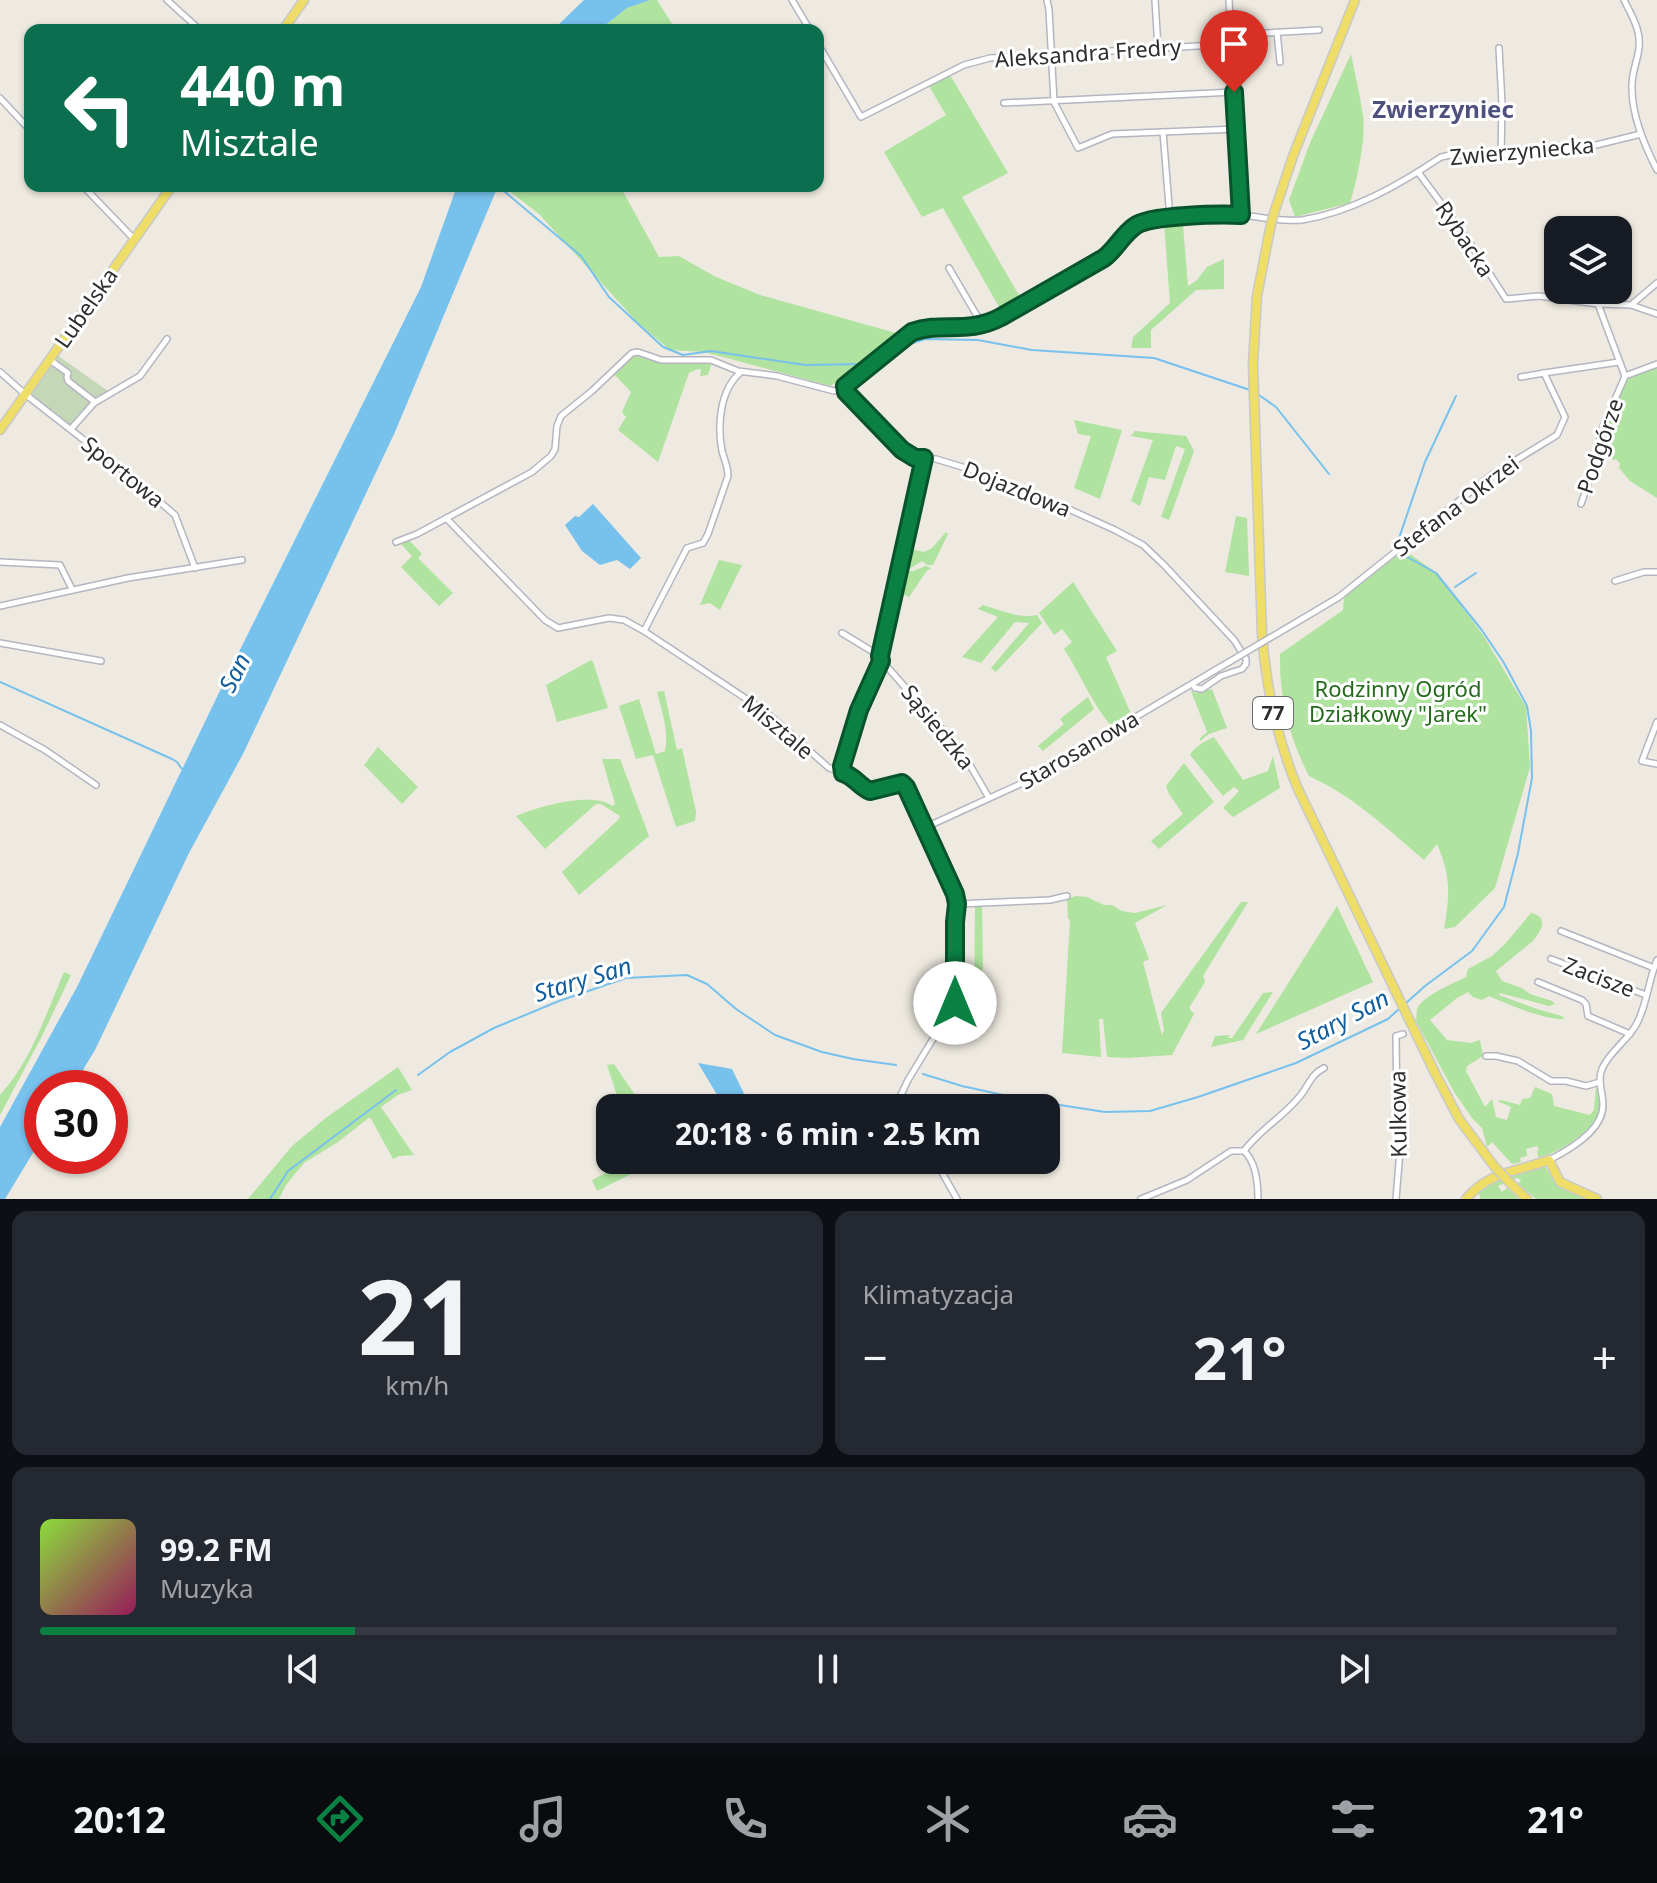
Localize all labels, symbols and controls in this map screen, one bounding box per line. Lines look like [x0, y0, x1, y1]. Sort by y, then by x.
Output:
pin [1200, 10, 1268, 92]
icon: arrive [1212, 22, 1256, 66]
street label: Aleksandra Fredry [994, 30, 1183, 73]
text: 440 m [180, 46, 345, 122]
icon: left [48, 56, 152, 160]
district label: Zwierzyniec [1372, 92, 1514, 125]
text: Misztale [180, 118, 319, 167]
street label: Zwierzyniecka [1448, 129, 1595, 171]
street label: Rybacka [1430, 195, 1502, 282]
map controls [1544, 216, 1632, 304]
button: layers [1544, 216, 1632, 304]
street label: Lubelska [47, 261, 124, 353]
street label: Podgórze [1569, 394, 1629, 497]
street label: Sportowa [76, 429, 171, 514]
street label: Stefana Okrzei [1386, 448, 1524, 562]
street label: Dojazdowa [959, 453, 1076, 523]
water label: San [210, 647, 257, 697]
park label: Rodzinny Ogród Działkowy "Jarek" [1309, 673, 1487, 728]
street label: Sąsiedzka [895, 678, 982, 775]
street label: Misztale [736, 687, 821, 765]
road number: 77 [1253, 697, 1293, 729]
street label: Starosanowa [1013, 703, 1144, 795]
water label: Stary San [530, 948, 635, 1009]
street label: Zacisze [1559, 949, 1639, 1003]
position arrow [913, 961, 997, 1045]
water label: Stary San [1290, 981, 1394, 1057]
speed limit sign: 30 [24, 1070, 128, 1174]
street label: Kulkowa [1381, 1070, 1413, 1158]
text: 20:18 · 6 min · 2.5 km [675, 1113, 981, 1154]
text: 21 [358, 1244, 477, 1385]
text: Klimatyzacja [863, 1276, 1014, 1312]
text: 21° [1193, 1316, 1287, 1398]
text: − [863, 1327, 888, 1387]
text: + [1592, 1327, 1617, 1387]
text: km/h [385, 1367, 449, 1403]
text: 99.2 FM [160, 1529, 272, 1570]
text: Muzyka [160, 1570, 254, 1606]
icon: previous [281, 1647, 325, 1691]
icon: pause [806, 1647, 850, 1691]
icon: next [1332, 1647, 1376, 1691]
icon: directions [312, 1791, 368, 1847]
icon: music [515, 1791, 571, 1847]
icon: phone [717, 1791, 773, 1847]
icon: climate [920, 1791, 976, 1847]
icon: car [1122, 1791, 1178, 1847]
icon: filters [1325, 1791, 1381, 1847]
text: 20:12 [73, 1795, 166, 1844]
text: 21° [1527, 1795, 1584, 1844]

